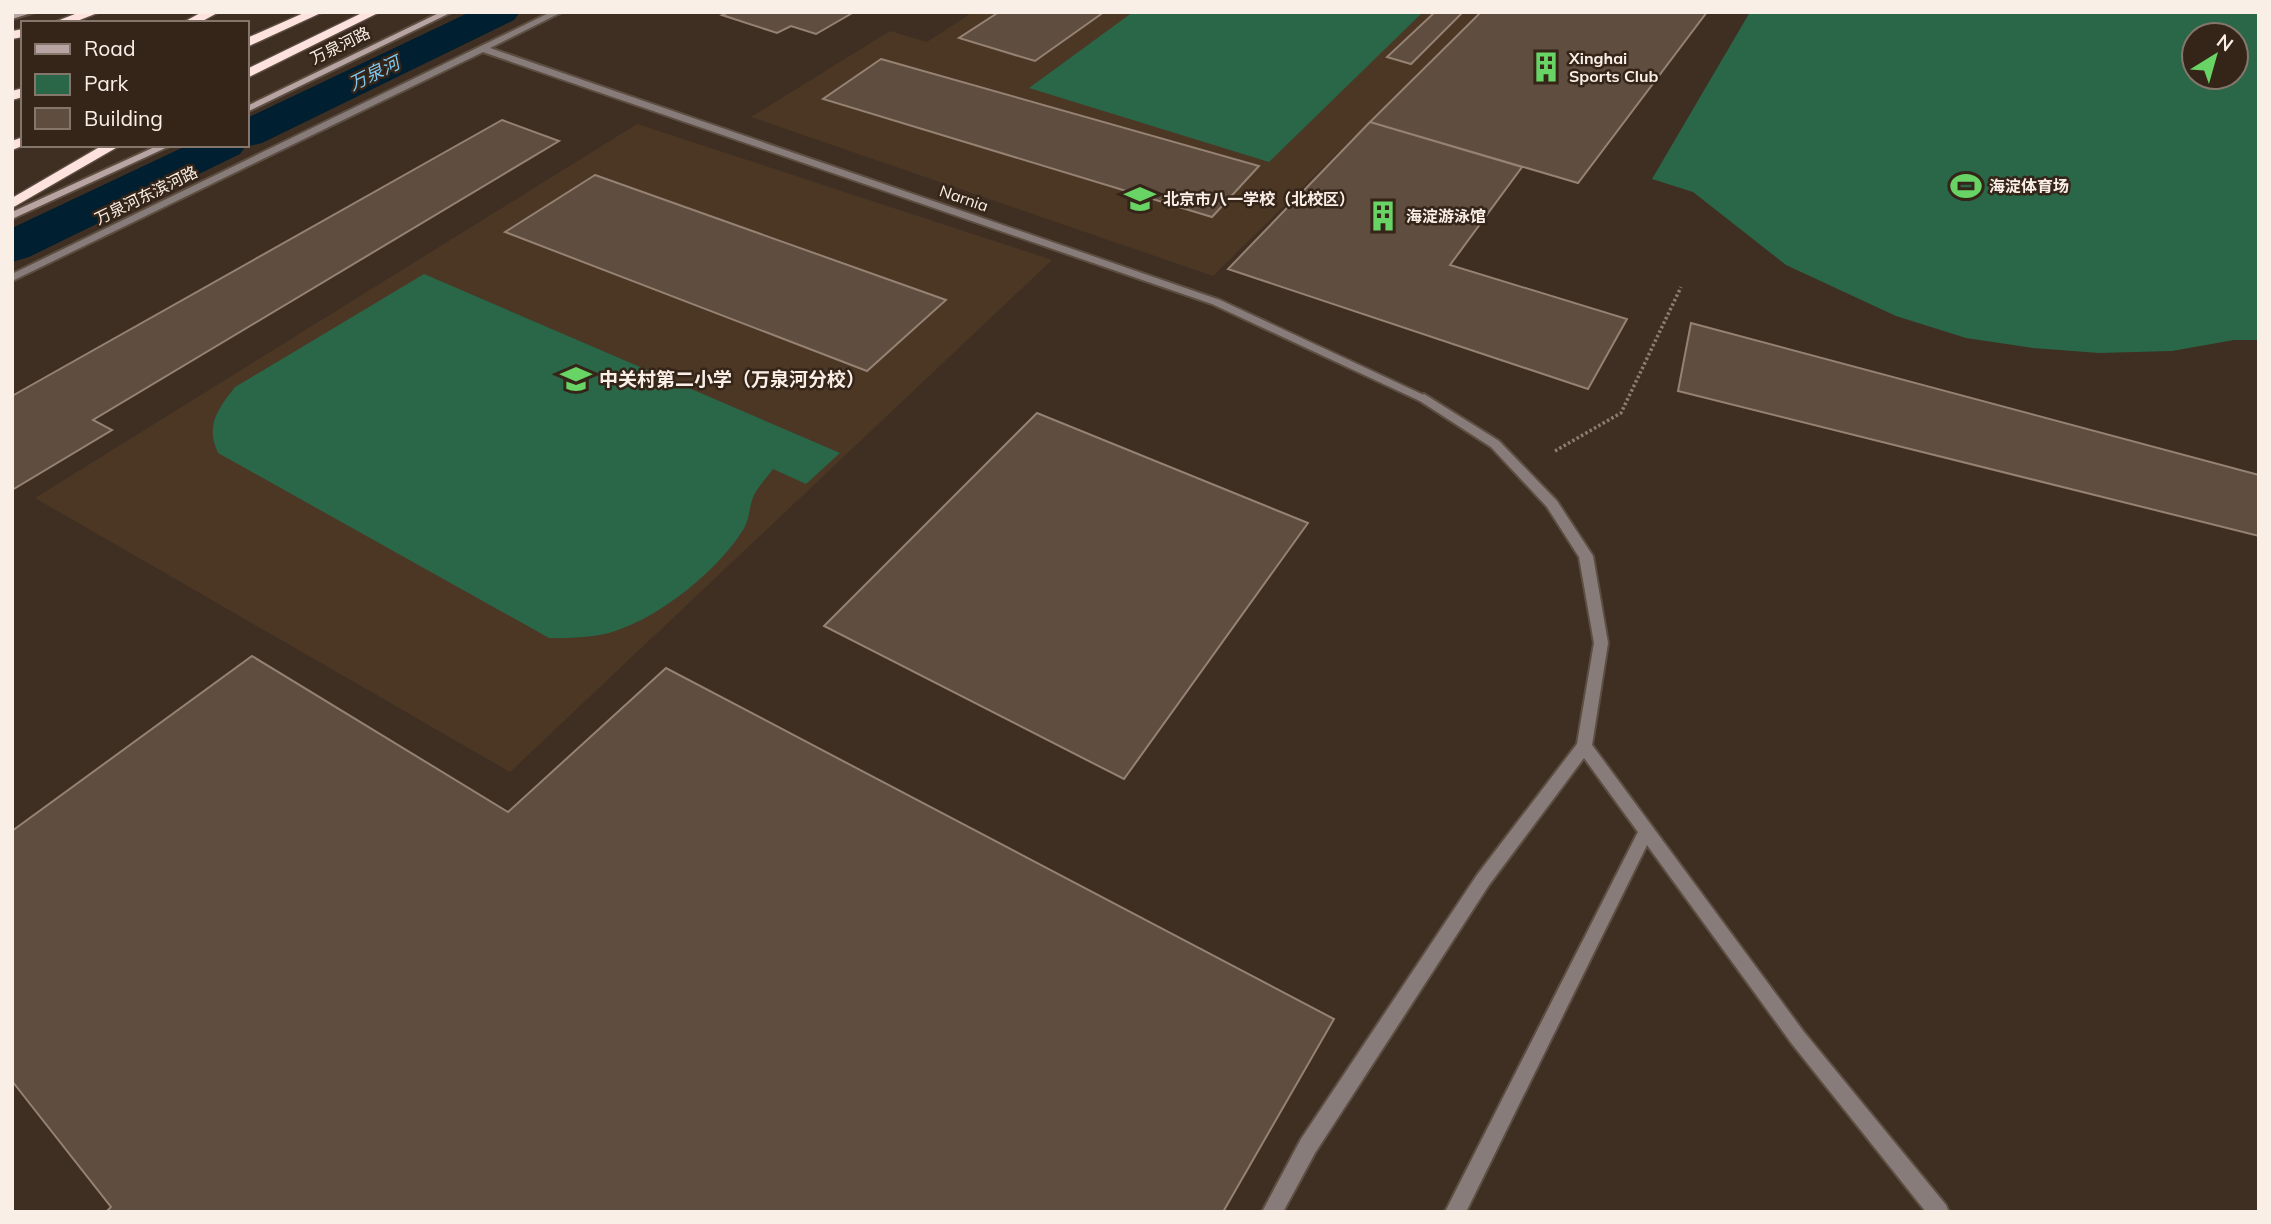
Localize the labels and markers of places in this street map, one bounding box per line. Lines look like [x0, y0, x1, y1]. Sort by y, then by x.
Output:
place label: Xinghai Sports Club [1568, 48, 1659, 86]
building icon: Xinghai Sports Club [1529, 50, 1563, 84]
sports icon: 海淀体育场 [1949, 169, 1983, 203]
place label: 海淀体育场 [1989, 176, 2069, 196]
school or university icon: 北京市八一学校（北校区） [1123, 182, 1157, 216]
place label: 北京市八一学校（北校区） [1163, 189, 1355, 209]
building icon: 海淀游泳馆 [1366, 199, 1400, 233]
place label: 海淀游泳馆 [1406, 206, 1486, 226]
school or university icon: 中关村第二小学（万泉河分校） [559, 362, 593, 396]
place label: 中关村第二小学（万泉河分校） [599, 367, 865, 391]

